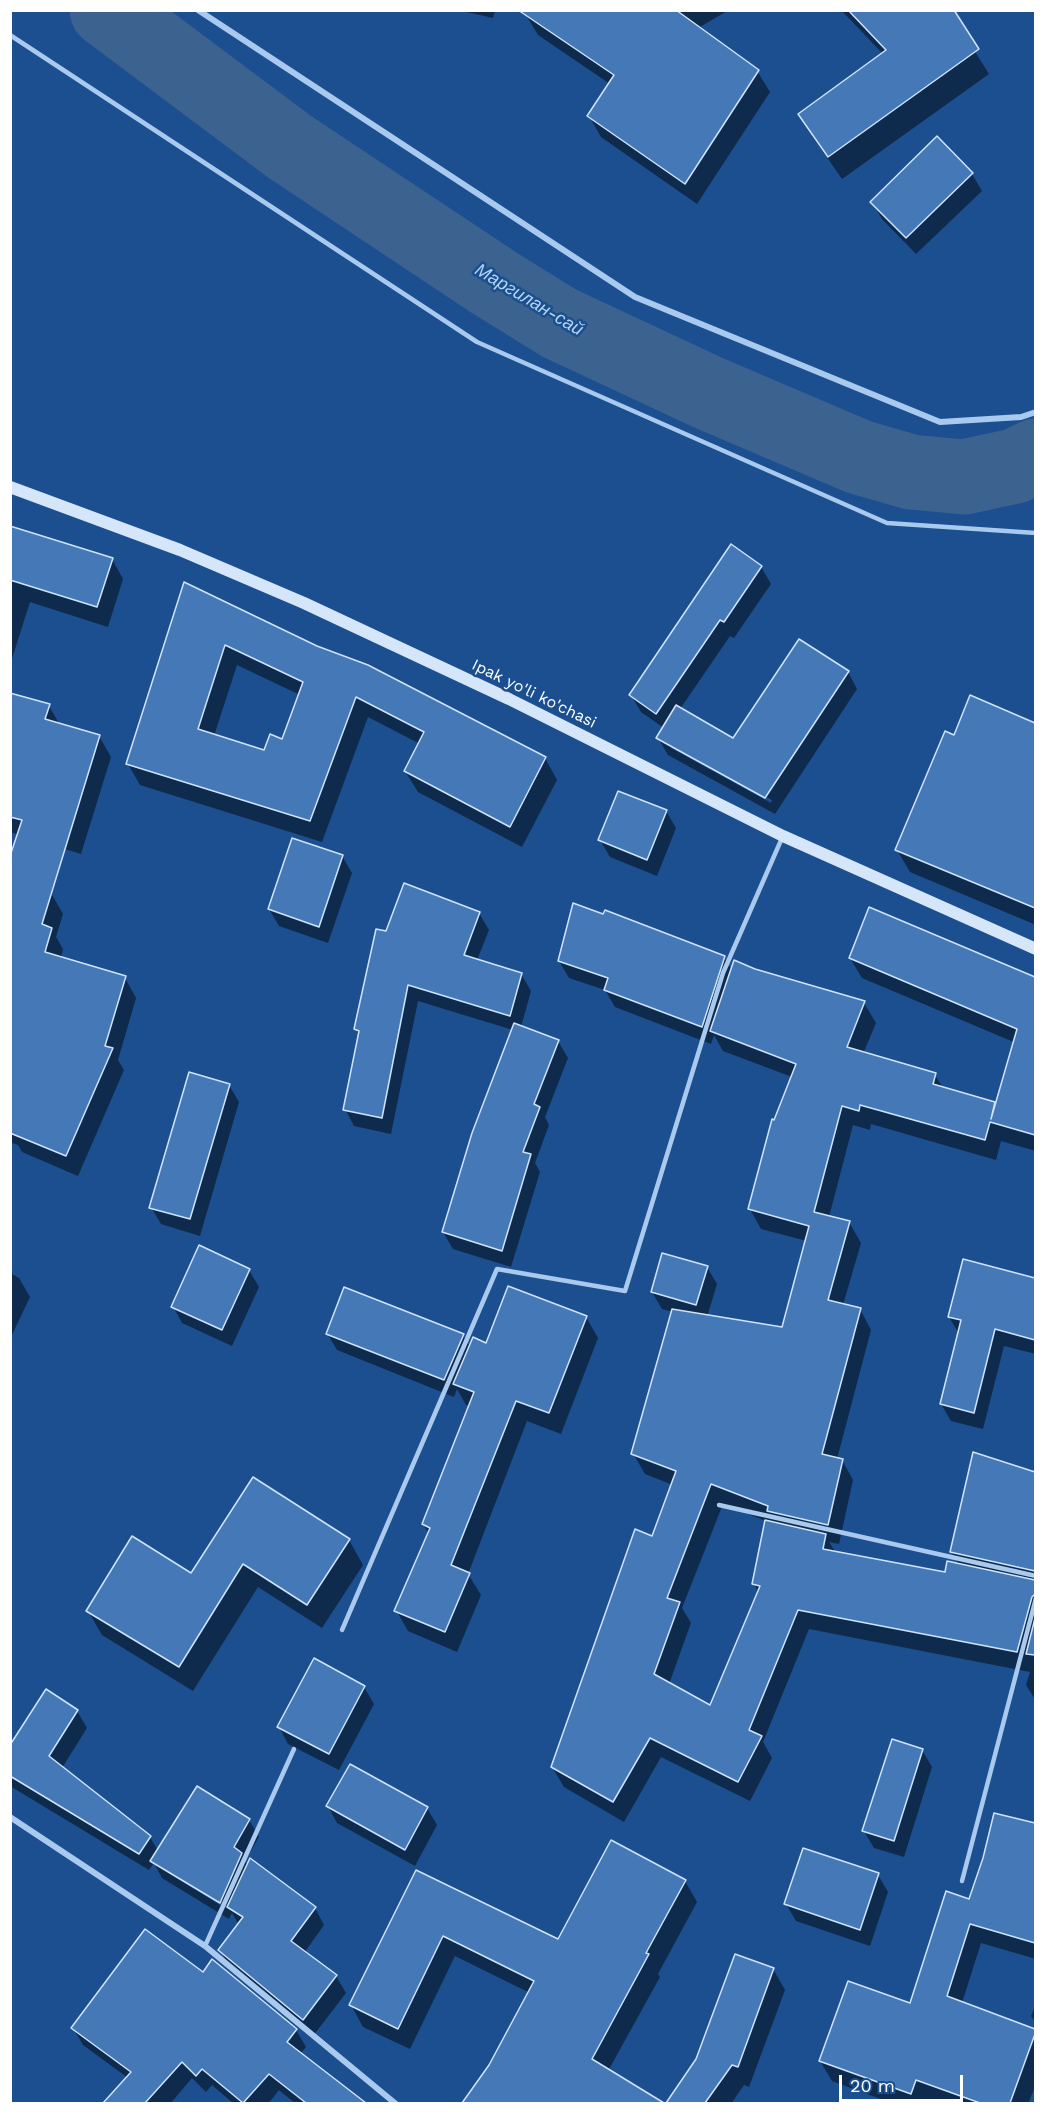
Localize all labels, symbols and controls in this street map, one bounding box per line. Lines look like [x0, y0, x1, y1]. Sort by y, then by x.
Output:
water label: Маргилан-сай [471, 259, 587, 341]
street label: Ipak yo'li ko'chasi [469, 655, 599, 733]
scale bar [842, 2063, 966, 2101]
text: 20 m [850, 2075, 895, 2096]

